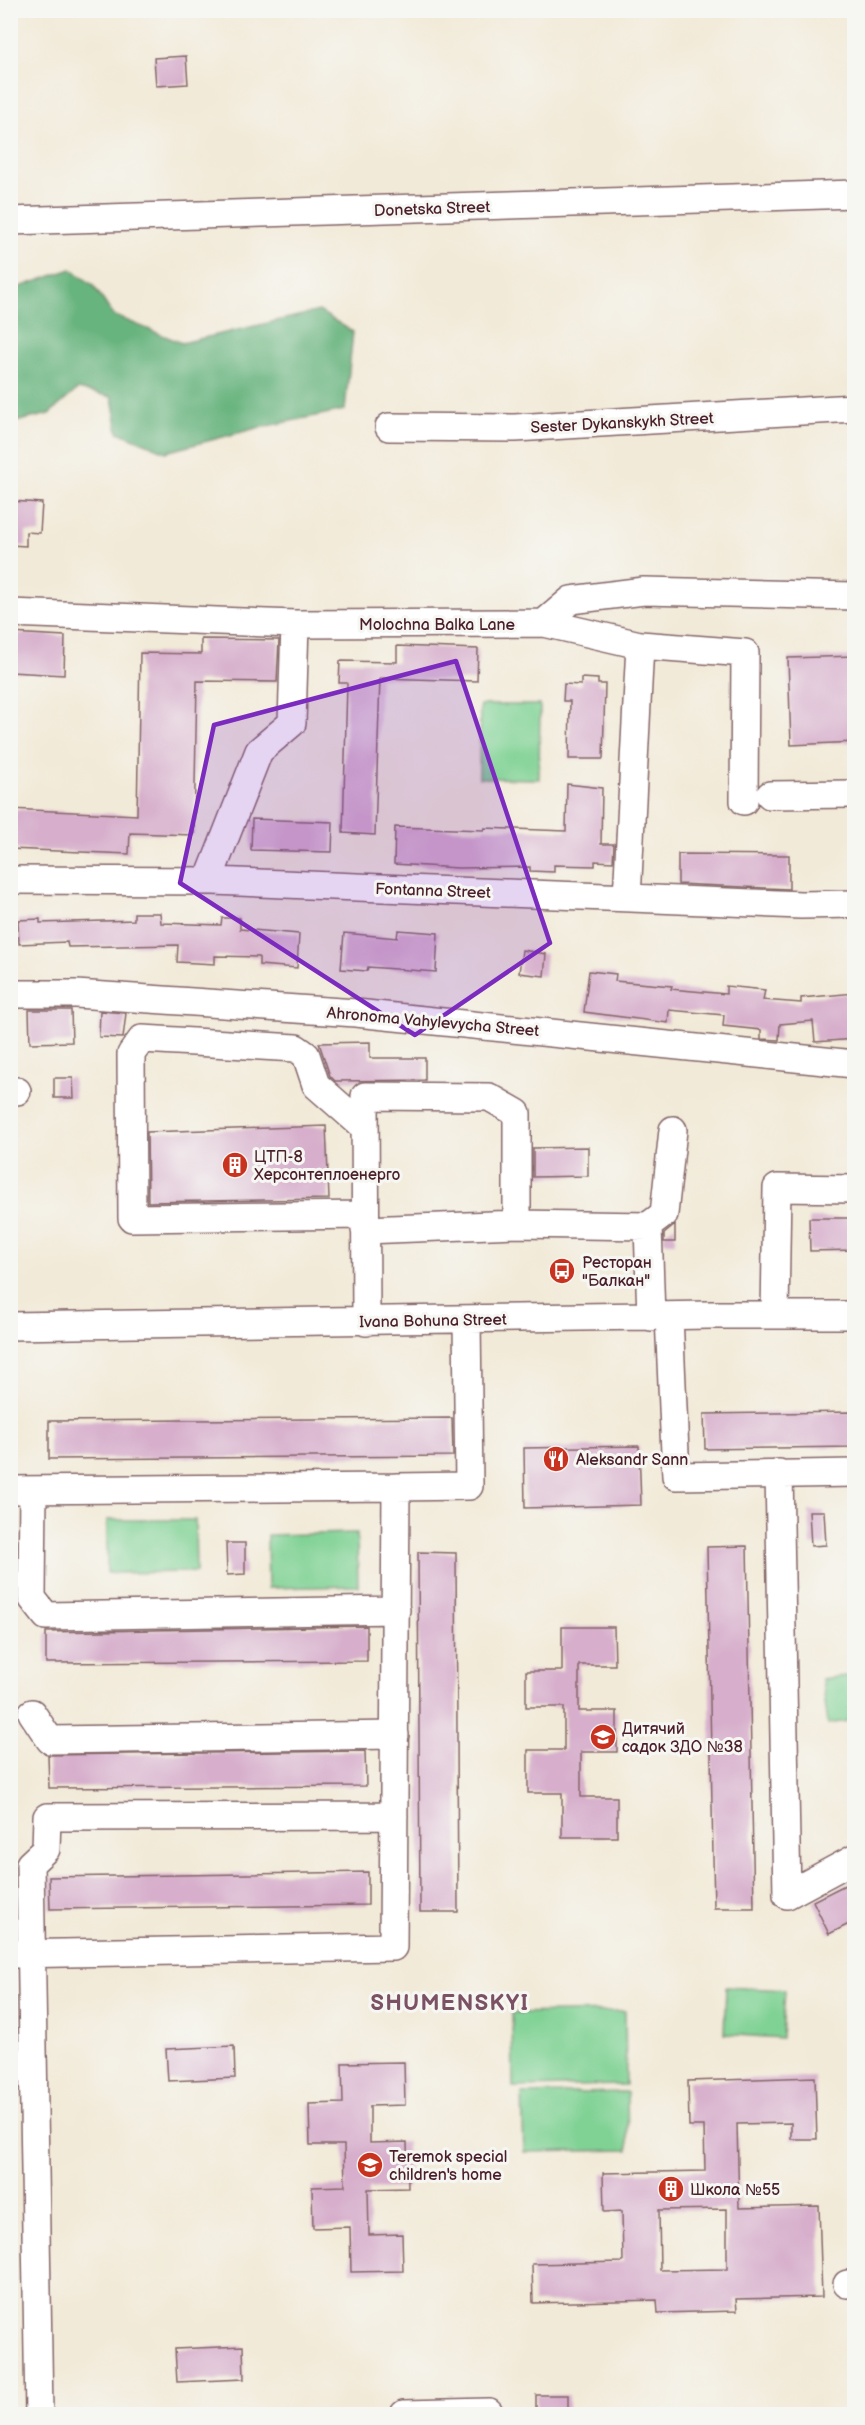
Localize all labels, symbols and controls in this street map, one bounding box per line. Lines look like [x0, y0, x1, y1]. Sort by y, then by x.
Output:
street label: Donetska Street [374, 198, 491, 221]
street label: Sester Dykanskykh Street [530, 409, 714, 438]
street label: Molochna Balka Lane [359, 616, 516, 635]
street label: Fontanna Street [375, 880, 491, 903]
street label: Ahronoma Vahylevycha Street [326, 1004, 540, 1041]
place label: ЦТП-8 Херсонтеплоенерго [254, 1148, 400, 1185]
building icon: ЦТП-8 Херсонтеплоенерго [220, 1150, 250, 1180]
place label: Ресторан "Балкан" [582, 1254, 652, 1291]
bus stop icon: Ресторан "Балкан" [547, 1256, 577, 1286]
street label: Ivana Bohuna Street [359, 1311, 507, 1332]
restaurant icon: Aleksandr Sann [541, 1444, 571, 1474]
place label: Aleksandr Sann [576, 1451, 688, 1470]
place label: Дитячий садок ЗДО №38 [622, 1720, 743, 1757]
school or university icon: Дитячий садок ЗДО №38 [588, 1722, 618, 1752]
district label: SHUMENSKYI [371, 1990, 529, 2017]
place label: Teremok special children's home [389, 2148, 507, 2185]
school or university icon: Teremok special children's home [355, 2150, 385, 2180]
building icon: Школа №55 [656, 2174, 686, 2204]
place label: Школа №55 [690, 2181, 780, 2200]

